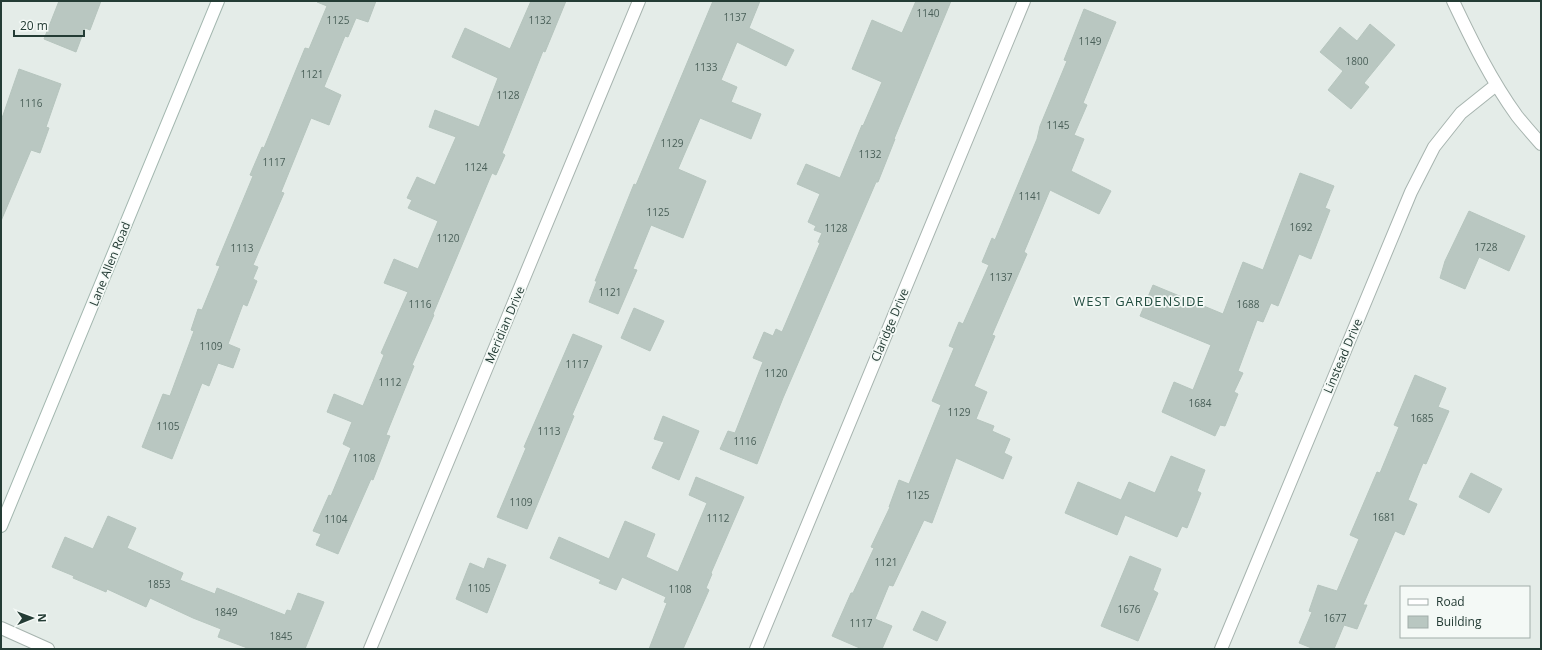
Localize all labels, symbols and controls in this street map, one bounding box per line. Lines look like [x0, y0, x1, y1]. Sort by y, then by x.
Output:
house number: 1140 [917, 6, 940, 20]
house number: 1137 [724, 10, 747, 24]
scale bar [14, 12, 84, 38]
house number: 1125 [327, 13, 350, 27]
house number: 1132 [529, 13, 552, 27]
text: 20 m [20, 17, 48, 34]
house number: 1149 [1079, 34, 1102, 48]
house number: 1800 [1346, 54, 1369, 68]
house number: 1133 [695, 60, 718, 74]
house number: 1121 [301, 67, 323, 81]
house number: 1128 [497, 88, 520, 102]
house number: 1116 [20, 96, 43, 110]
house number: 1145 [1047, 118, 1070, 132]
house number: 1129 [661, 136, 684, 150]
house number: 1132 [859, 147, 882, 161]
house number: 1117 [263, 155, 286, 169]
house number: 1124 [465, 160, 488, 174]
house number: 1141 [1019, 189, 1041, 203]
house number: 1125 [647, 205, 670, 219]
street label: Lane Allen Road [85, 219, 134, 309]
house number: 1692 [1290, 220, 1313, 234]
house number: 1128 [825, 221, 848, 235]
house number: 1120 [437, 231, 460, 245]
house number: 1728 [1475, 240, 1498, 254]
house number: 1113 [231, 241, 254, 255]
house number: 1137 [990, 270, 1013, 284]
street label: Meridian Drive [481, 283, 529, 366]
house number: 1121 [599, 285, 621, 299]
street label: Claridge Drive [866, 285, 913, 364]
district label: WEST GARDENSIDE [1073, 292, 1205, 310]
house number: 1116 [409, 297, 432, 311]
house number: 1688 [1237, 297, 1260, 311]
street label: Linstead Drive [1319, 315, 1366, 396]
house number: 1109 [200, 339, 223, 353]
house number: 1117 [566, 357, 589, 371]
house number: 1120 [765, 366, 788, 380]
house number: 1112 [379, 375, 402, 389]
house number: 1684 [1189, 396, 1212, 410]
house number: 1129 [948, 405, 971, 419]
house number: 1685 [1411, 411, 1434, 425]
house number: 1105 [157, 419, 180, 433]
house number: 1113 [538, 424, 561, 438]
house number: 1116 [734, 434, 757, 448]
house number: 1108 [353, 451, 376, 465]
house number: 1125 [907, 488, 930, 502]
house number: 1109 [510, 495, 533, 509]
house number: 1681 [1373, 510, 1395, 524]
house number: 1112 [707, 511, 730, 525]
house number: 1104 [325, 512, 348, 526]
house number: 1121 [875, 555, 897, 569]
house number: 1853 [148, 577, 171, 591]
house number: 1105 [468, 581, 491, 595]
house number: 1108 [669, 582, 692, 596]
legend [1400, 586, 1530, 638]
text: Road [1436, 593, 1465, 610]
north arrow [12, 598, 52, 638]
house number: 1676 [1118, 602, 1141, 616]
house number: 1849 [215, 605, 238, 619]
house number: 1677 [1324, 611, 1347, 625]
text: N [35, 613, 50, 622]
text: Building [1436, 613, 1482, 630]
house number: 1117 [850, 616, 873, 630]
house number: 1845 [270, 629, 293, 643]

